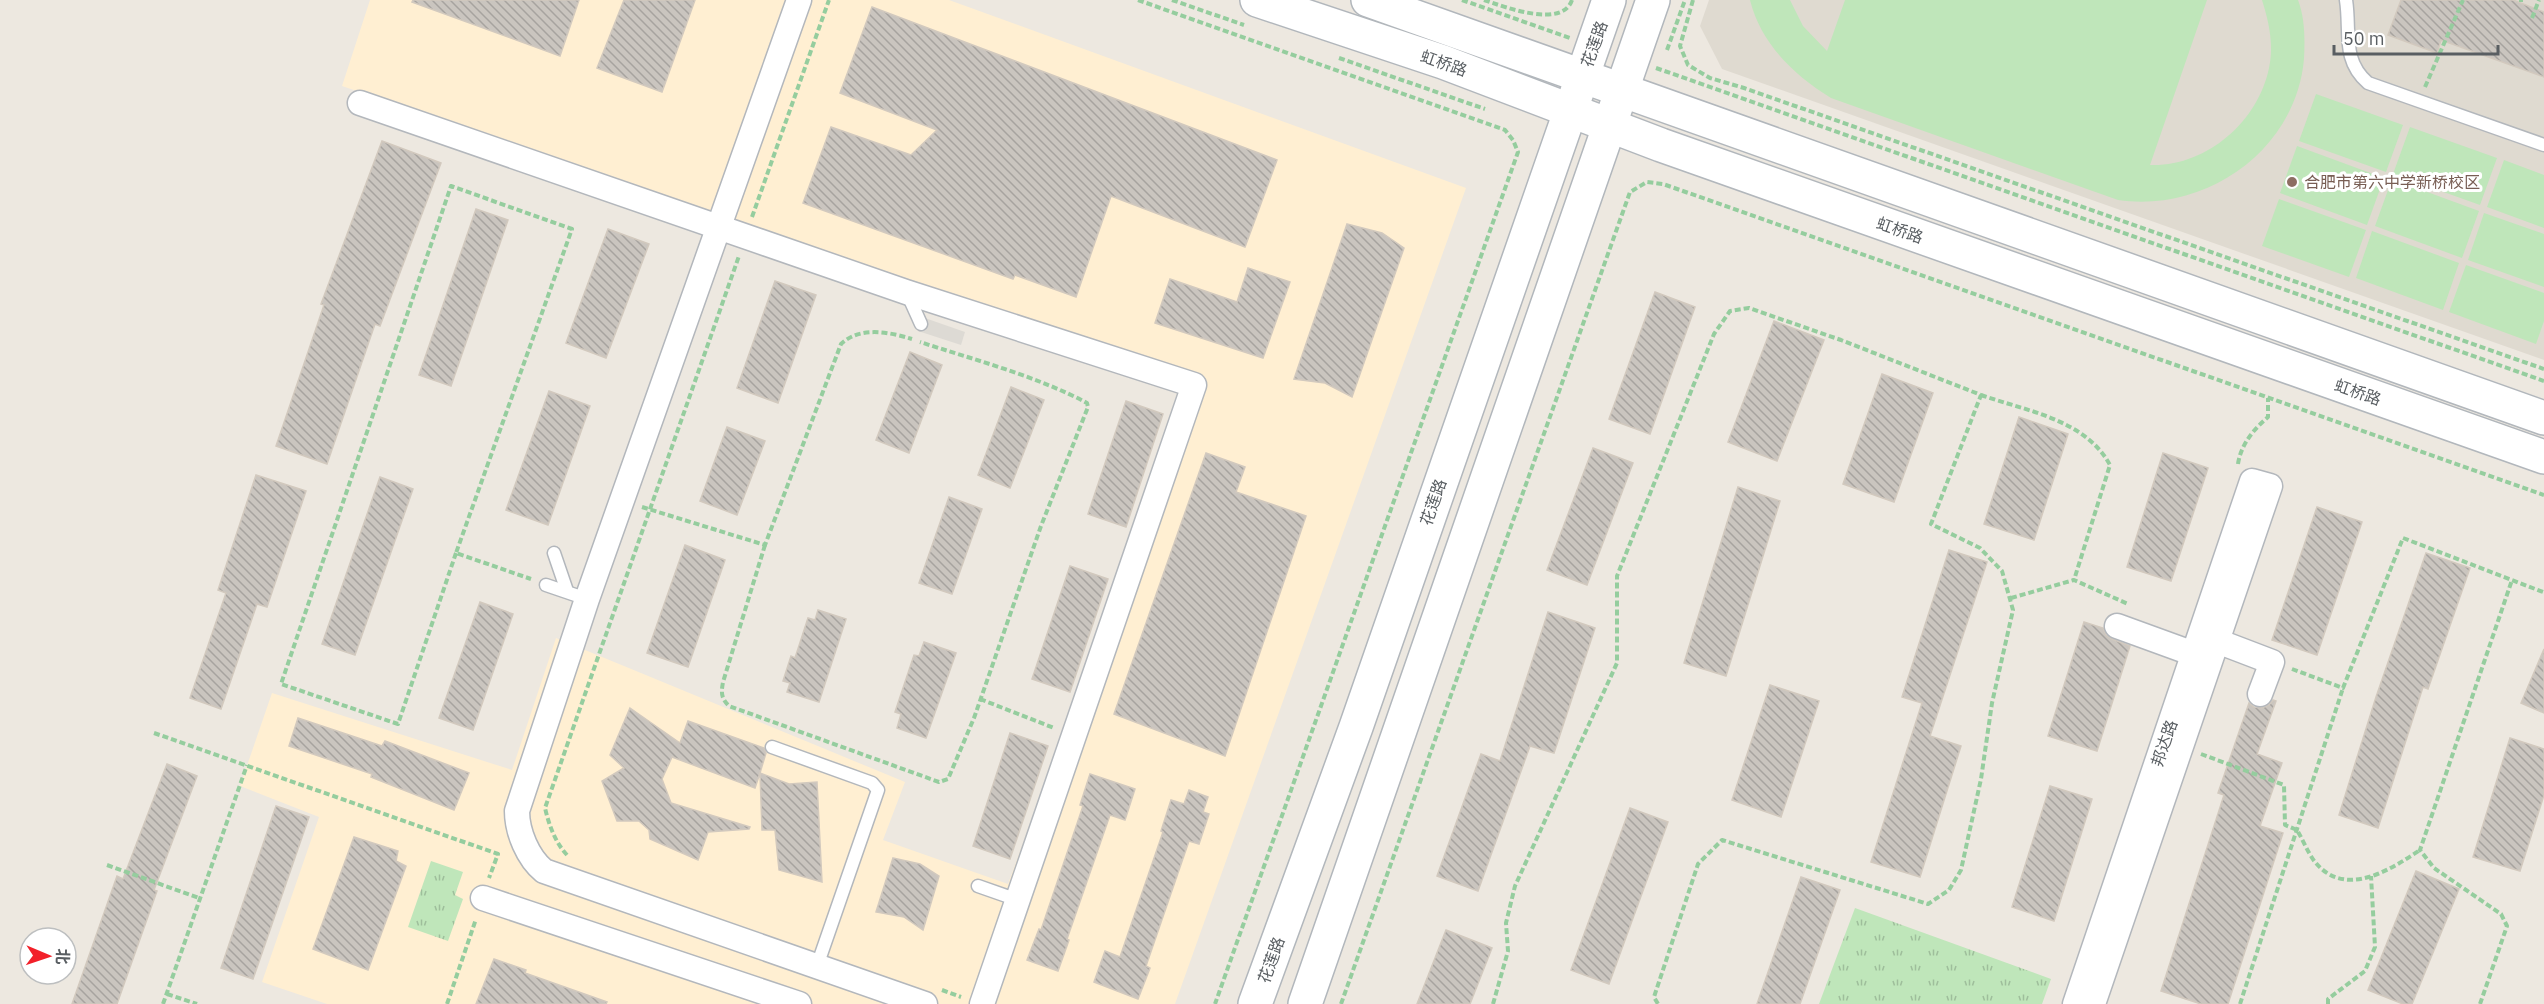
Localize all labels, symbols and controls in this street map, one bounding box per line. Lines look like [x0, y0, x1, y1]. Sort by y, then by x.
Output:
street label: 花莲路 [1576, 18, 1612, 70]
scale bar [2334, 18, 2498, 56]
text: 50 m [2343, 27, 2385, 50]
street label: 虹桥路 [1418, 46, 1470, 80]
place label: 合肥市第六中学新桥校区 [2304, 172, 2480, 192]
marker: 合肥市第六中学新桥校区 [2285, 175, 2299, 189]
street label: 虹桥路 [1874, 213, 1926, 247]
street label: 虹桥路 [2332, 375, 2384, 409]
street label: 花莲路 [1416, 476, 1450, 528]
street label: 邦达路 [2147, 717, 2181, 769]
north arrow [18, 926, 78, 986]
street label: 花莲路 [1253, 934, 1289, 986]
text: 北 [53, 948, 73, 965]

